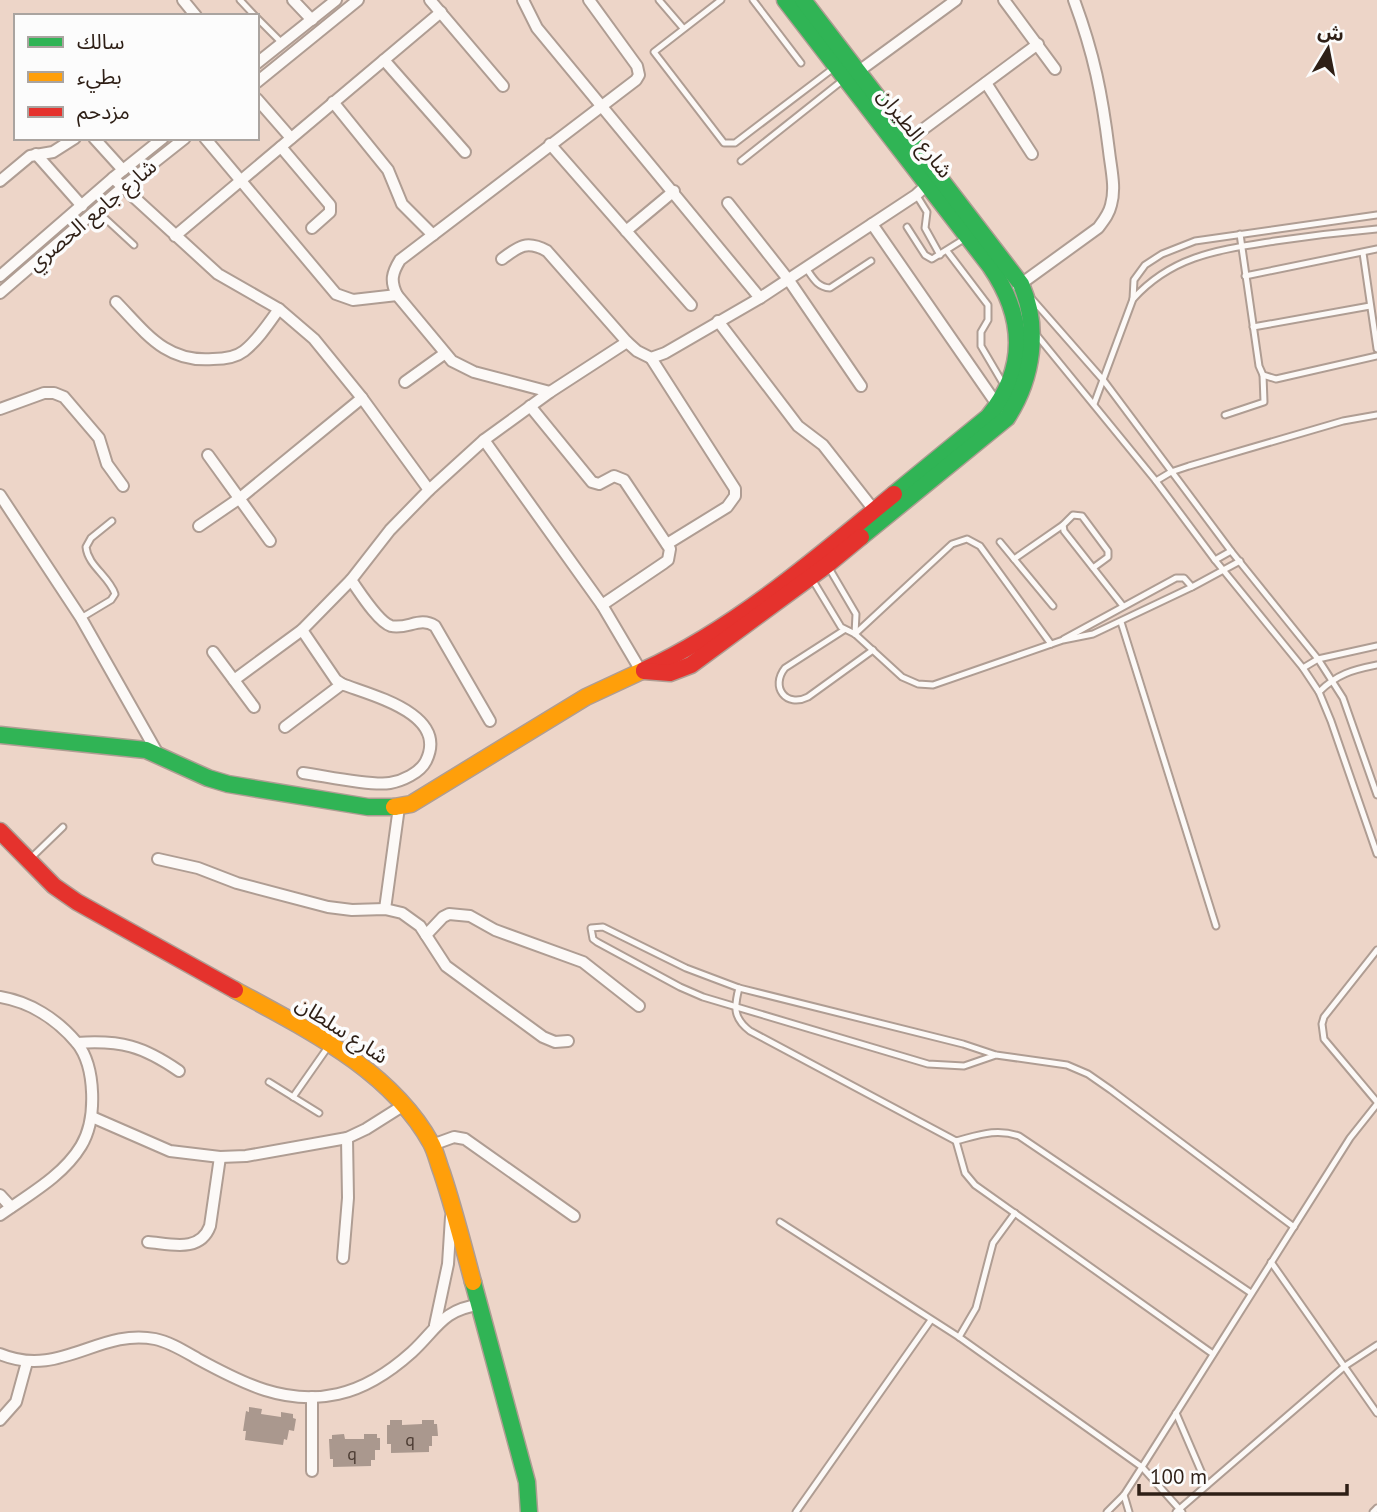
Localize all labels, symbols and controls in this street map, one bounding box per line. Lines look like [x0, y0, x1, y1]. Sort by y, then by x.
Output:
legend [14, 14, 259, 140]
north arrow [1293, 14, 1363, 84]
text: ش [1316, 18, 1346, 46]
text: سالك [77, 28, 124, 55]
text: بطيء [77, 63, 122, 93]
street label: شارع الطيران [870, 82, 959, 184]
text: مزدحم [77, 98, 130, 127]
street label: شارع جامع الحصري [21, 153, 164, 279]
street label: شارع سلطان [290, 990, 394, 1071]
house number: q [405, 1428, 415, 1451]
house number: q [347, 1442, 357, 1465]
scale bar [1139, 1452, 1347, 1496]
text: 100 m [1150, 1463, 1207, 1490]

